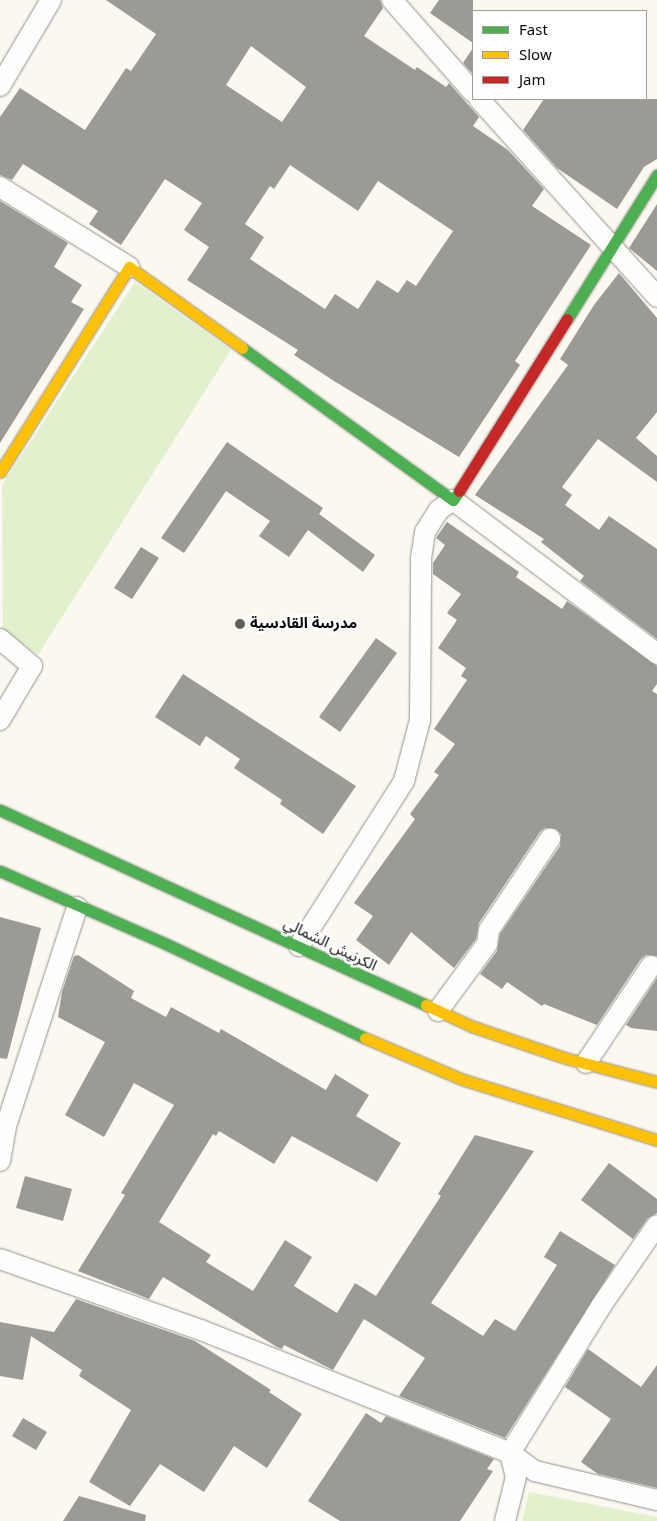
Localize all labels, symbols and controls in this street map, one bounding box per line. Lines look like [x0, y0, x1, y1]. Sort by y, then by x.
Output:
legend [472, 10, 647, 100]
text: Fast [519, 14, 548, 46]
text: Slow [519, 39, 552, 71]
text: Jam [519, 64, 546, 96]
place label: مدرسة القادسية [250, 615, 357, 633]
marker: مدرسة القادسية [234, 618, 246, 630]
street label: الكرنيش الشمالي [281, 915, 379, 975]

